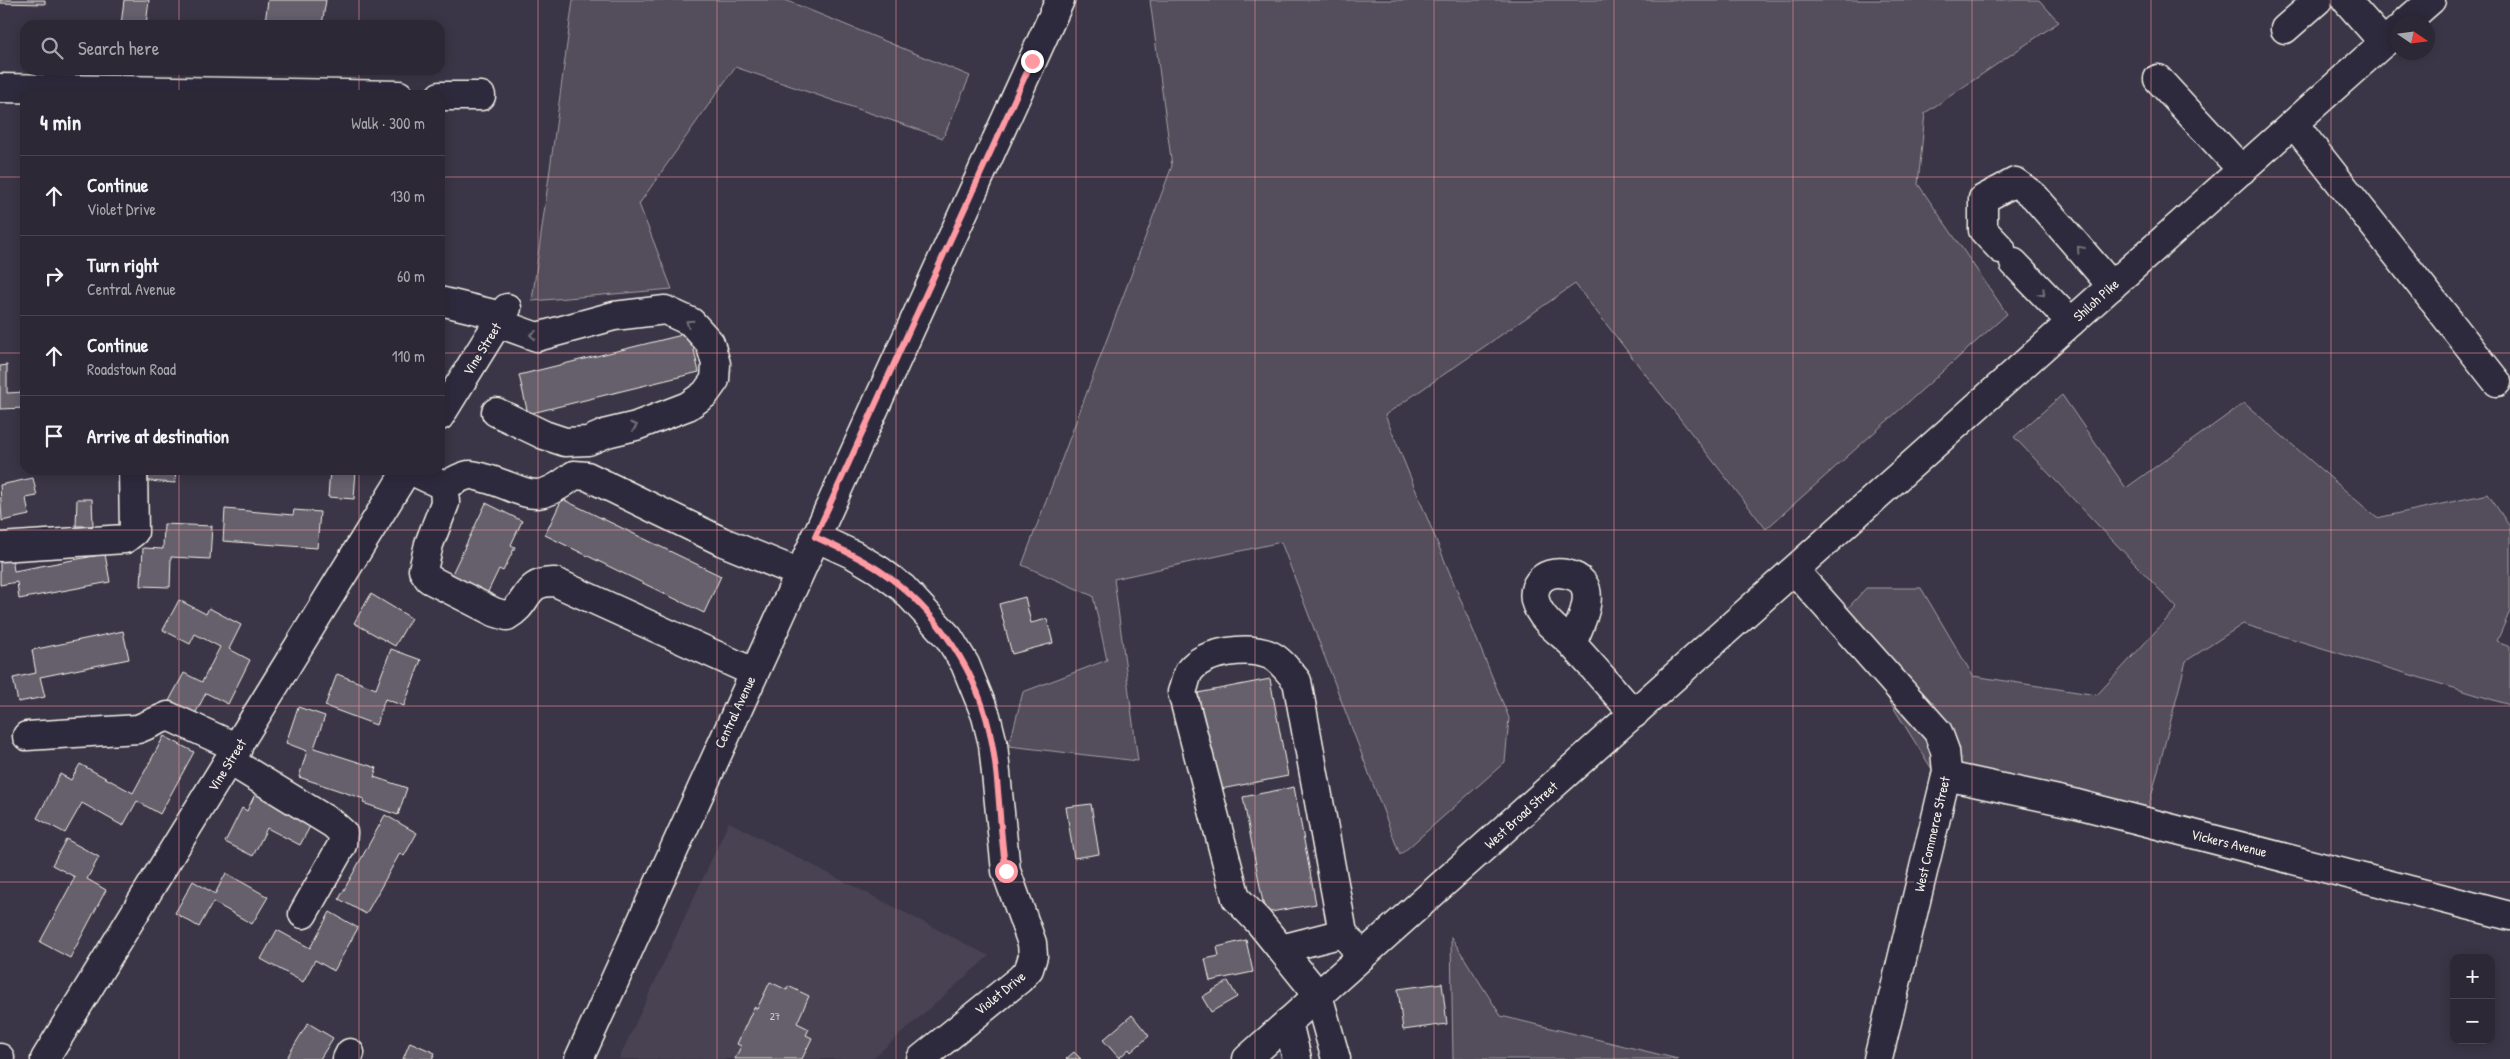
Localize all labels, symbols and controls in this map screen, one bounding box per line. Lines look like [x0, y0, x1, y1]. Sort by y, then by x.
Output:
north arrow [2390, 15, 2435, 60]
search box [20, 20, 445, 75]
icon: search [38, 34, 66, 62]
text: Search here [78, 35, 159, 61]
route end [1021, 50, 1044, 73]
text: 4 min [40, 108, 81, 137]
text: Walk · 300 m [351, 112, 425, 134]
text: Continue [87, 172, 148, 198]
icon: ahead [40, 182, 68, 210]
text: 130 m [390, 185, 425, 207]
text: Violet Drive [87, 198, 156, 220]
one-way arrow [2077, 245, 2086, 254]
text: Turn right [87, 252, 158, 278]
icon: right [40, 262, 68, 290]
text: 60 m [397, 265, 425, 287]
street label: Shiloh Pike [2069, 274, 2123, 325]
text: Central Avenue [87, 278, 176, 300]
one-way arrow [2036, 287, 2045, 296]
street label: Vine Street [458, 319, 505, 379]
one-way arrow [685, 320, 695, 329]
one-way arrow [529, 329, 537, 340]
text: Continue [87, 332, 148, 358]
icon: ahead [40, 342, 68, 370]
text: 110 m [392, 345, 425, 367]
text: Roadstown Road [87, 358, 176, 380]
one-way arrow [629, 421, 638, 431]
icon: arrive [40, 422, 68, 450]
text: Arrive at destination [87, 423, 229, 449]
street label: Central Avenue [710, 672, 760, 751]
street label: Vine Street [203, 735, 250, 795]
street label: West Commerce Street [1909, 774, 1954, 893]
street label: West Broad Street [1480, 776, 1562, 853]
street label: Vickers Avenue [2189, 824, 2269, 861]
route start [995, 860, 1018, 883]
map controls [2450, 954, 2495, 1044]
button: + [2450, 954, 2495, 999]
street label: Violet Drive [970, 966, 1029, 1019]
button: − [2450, 999, 2495, 1044]
house number: 27 [770, 1009, 780, 1023]

